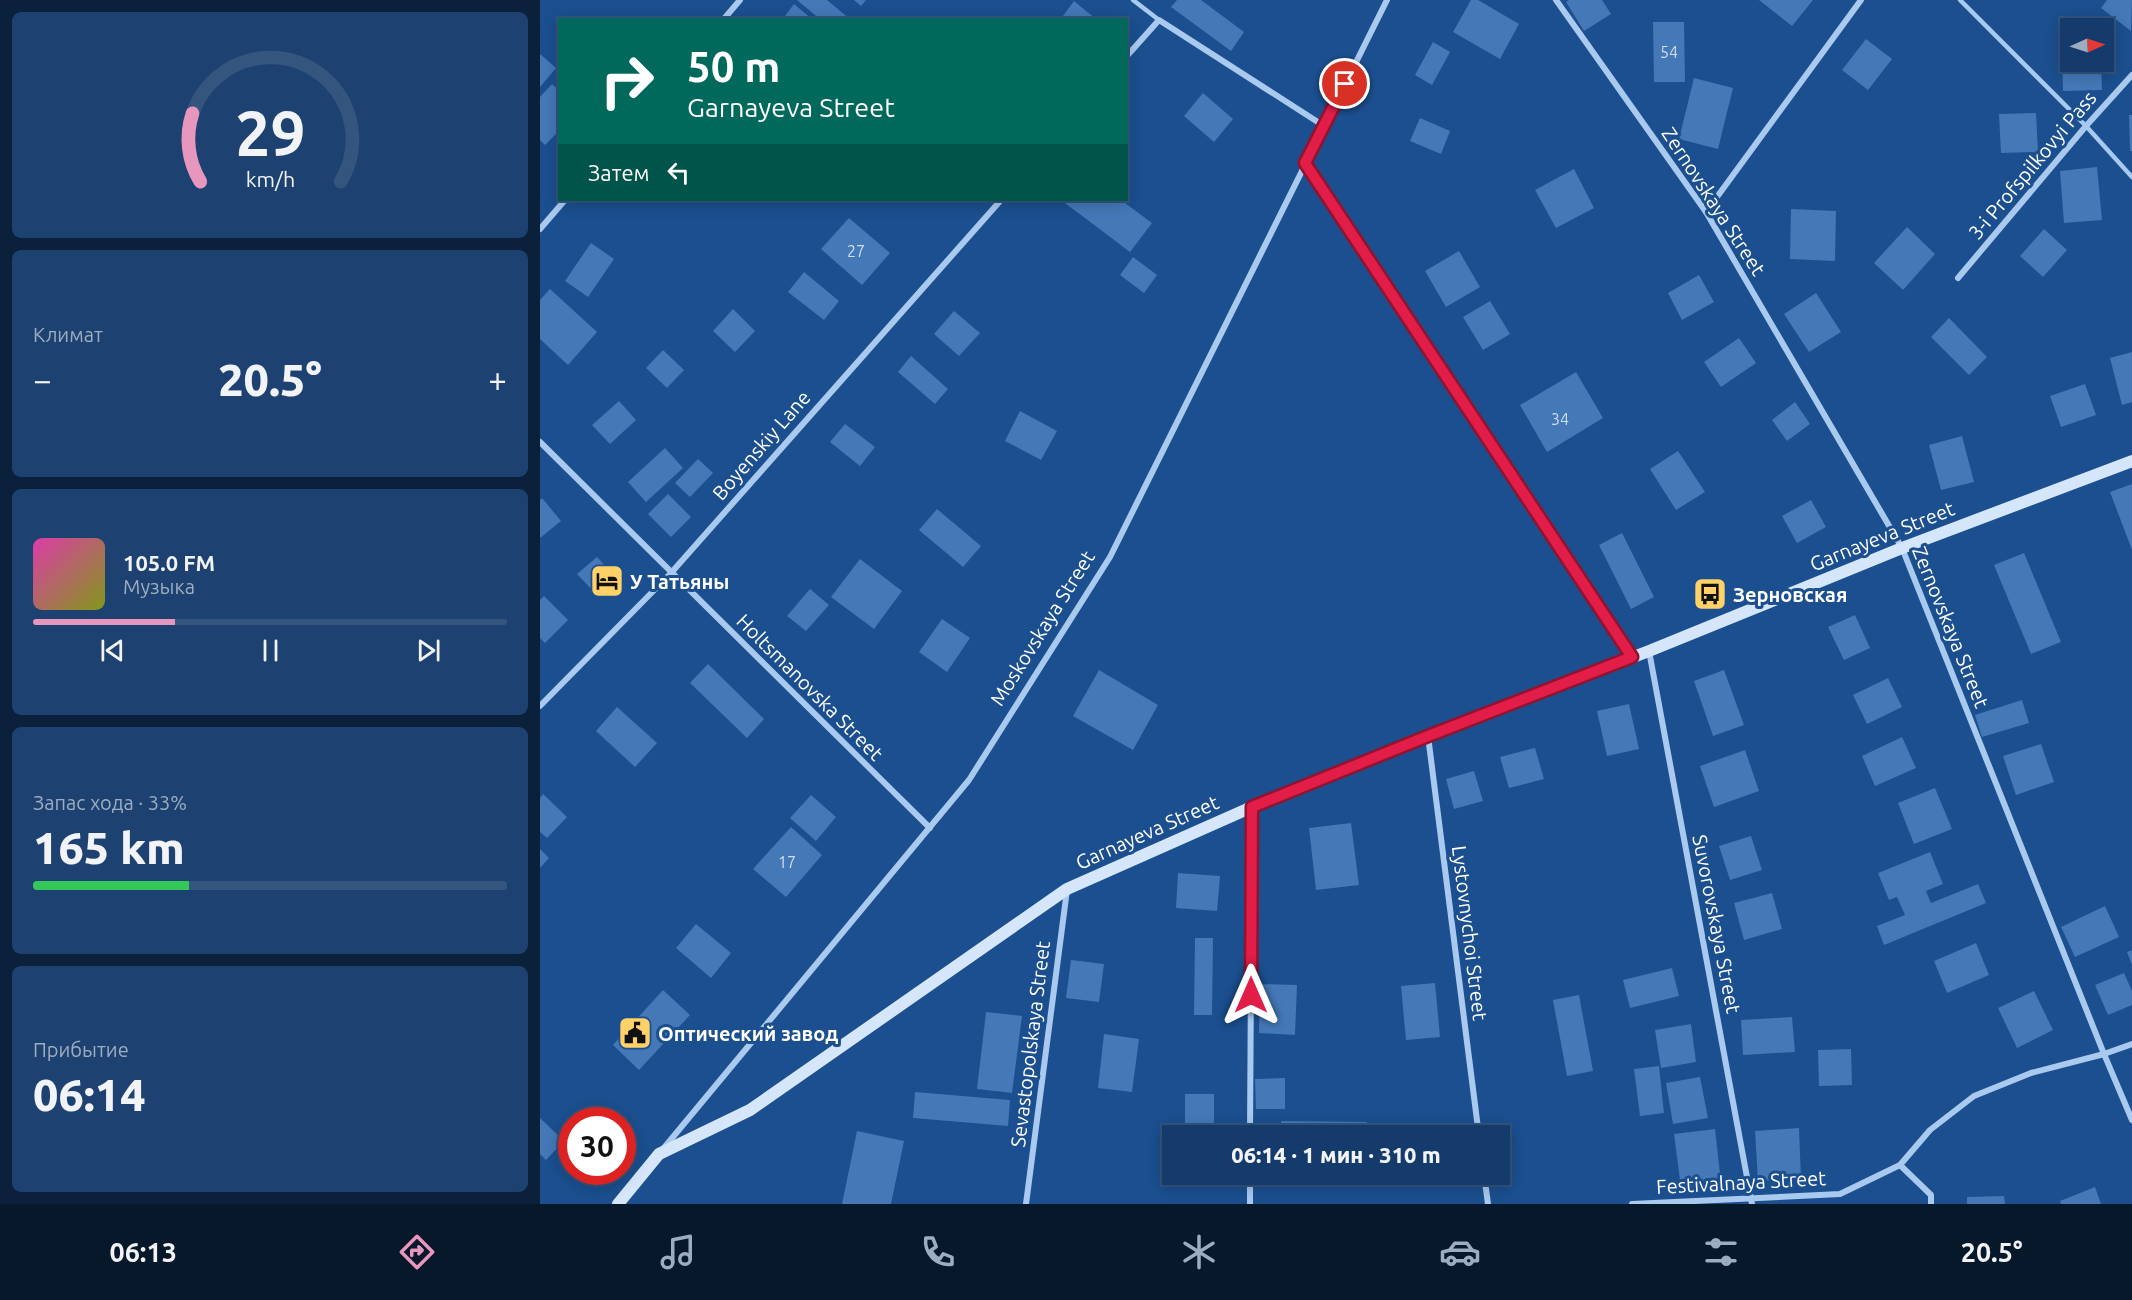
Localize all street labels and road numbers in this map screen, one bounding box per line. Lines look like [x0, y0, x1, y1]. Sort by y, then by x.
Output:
street label: 3-i Profspilkovyi Pass [1963, 86, 2101, 244]
street label: Zernovskaya Street [1657, 123, 1771, 280]
street label: Boyenskiy Lane [707, 386, 815, 504]
street label: Garnayeva Street [1806, 496, 1958, 575]
street label: Zernovskaya Street [1908, 543, 1994, 711]
street label: Moskovskaya Street [985, 546, 1099, 710]
street label: Holtsmanovska Street [732, 609, 888, 765]
street label: Garnayeva Street [1072, 790, 1222, 874]
street label: Suvorovskaya Street [1688, 833, 1746, 1015]
street label: Lystovnychoi Street [1448, 844, 1492, 1022]
street label: Sevastopolskaya Street [1006, 939, 1054, 1148]
street label: Festivalnaya Street [1655, 1166, 1827, 1198]

